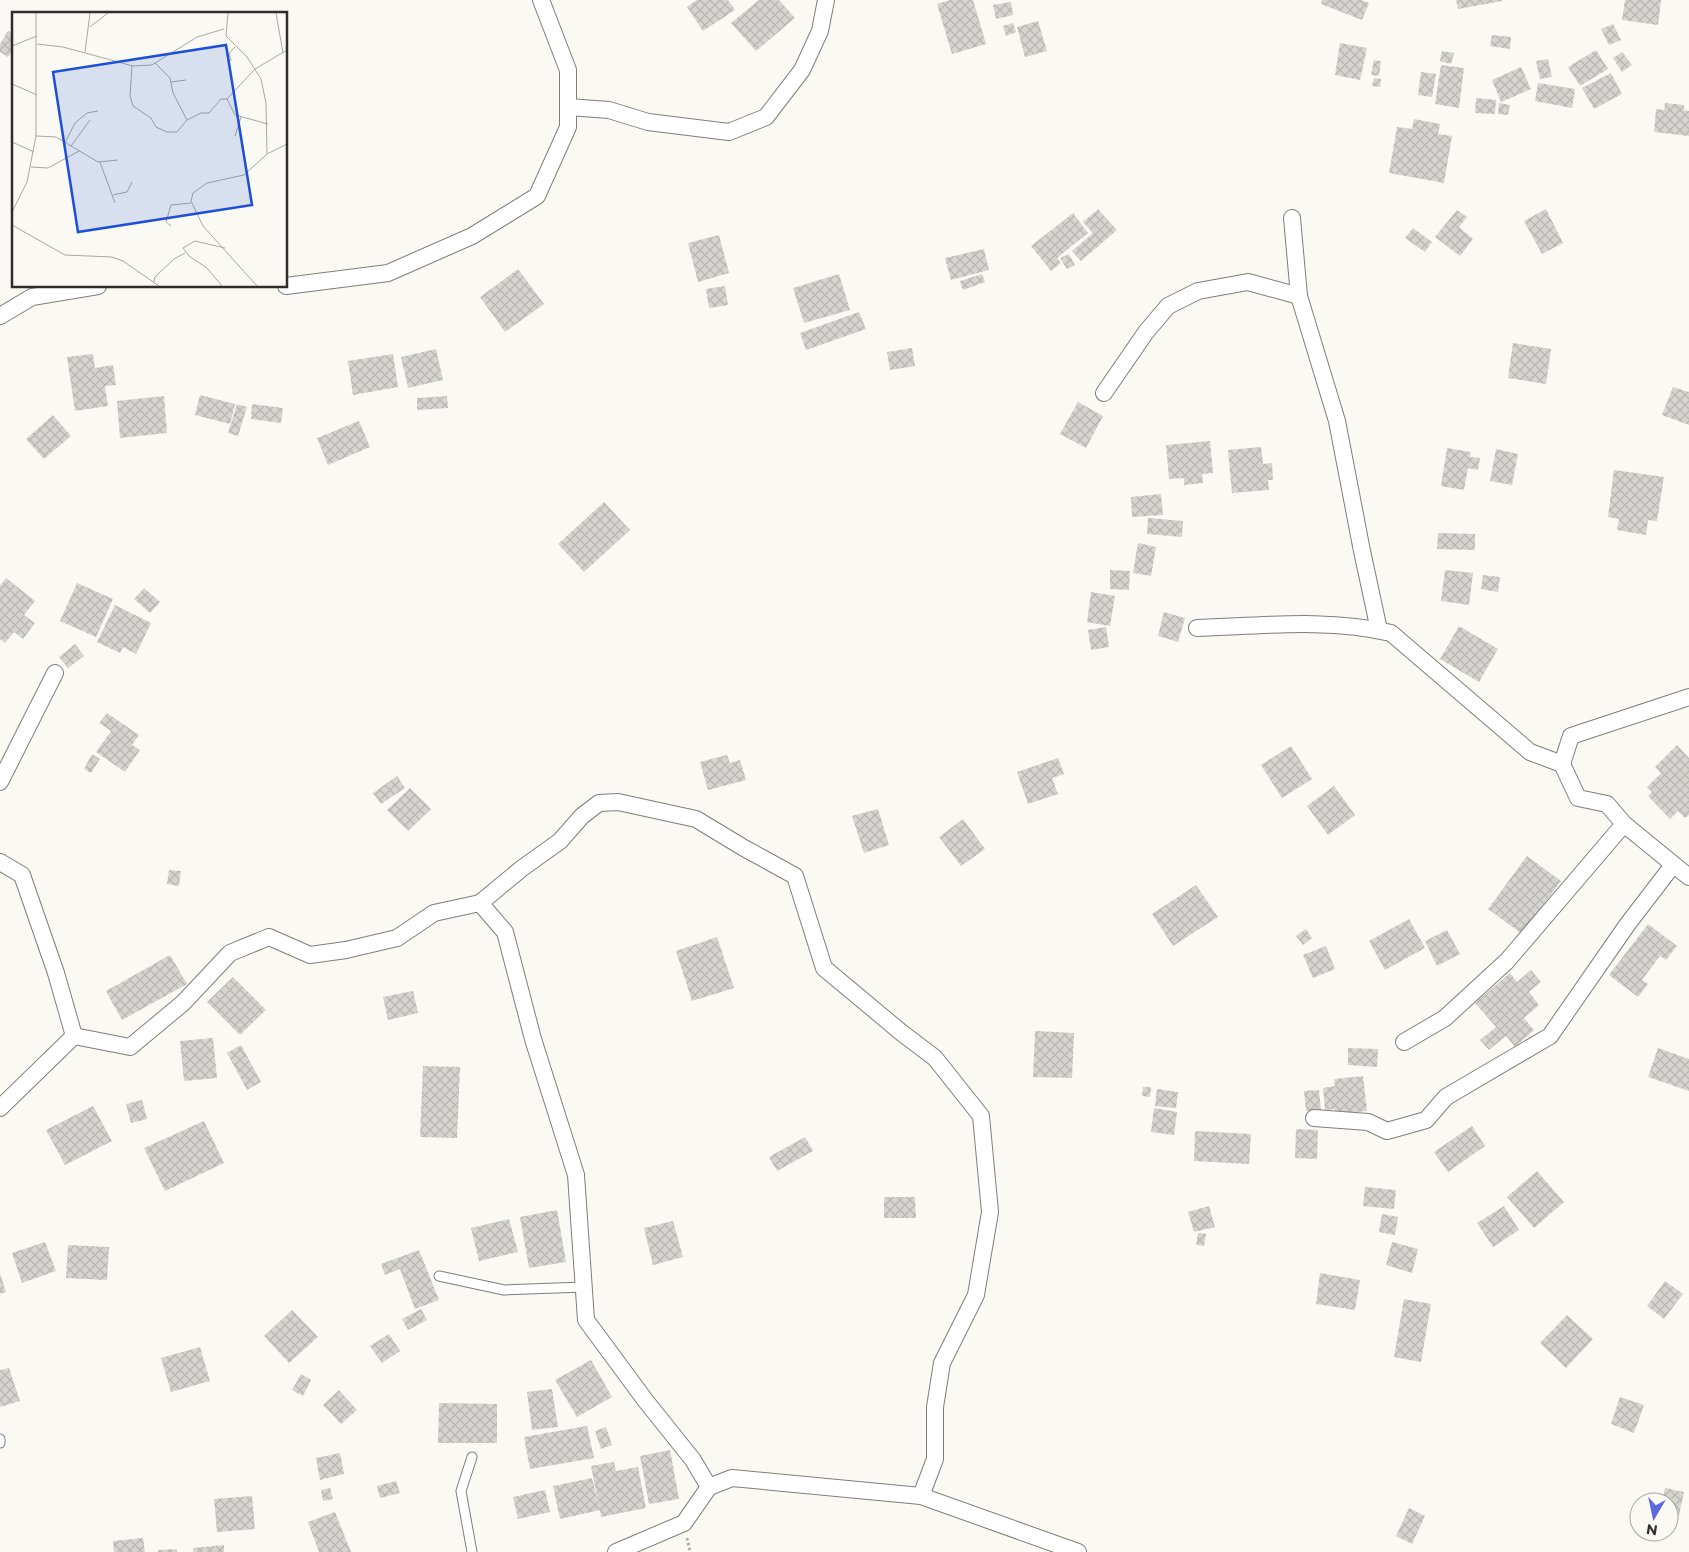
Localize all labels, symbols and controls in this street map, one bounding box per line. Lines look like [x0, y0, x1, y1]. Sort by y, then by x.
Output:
inset map [12, 12, 288, 288]
north arrow [1629, 1492, 1679, 1542]
text: N [1645, 1520, 1659, 1540]

